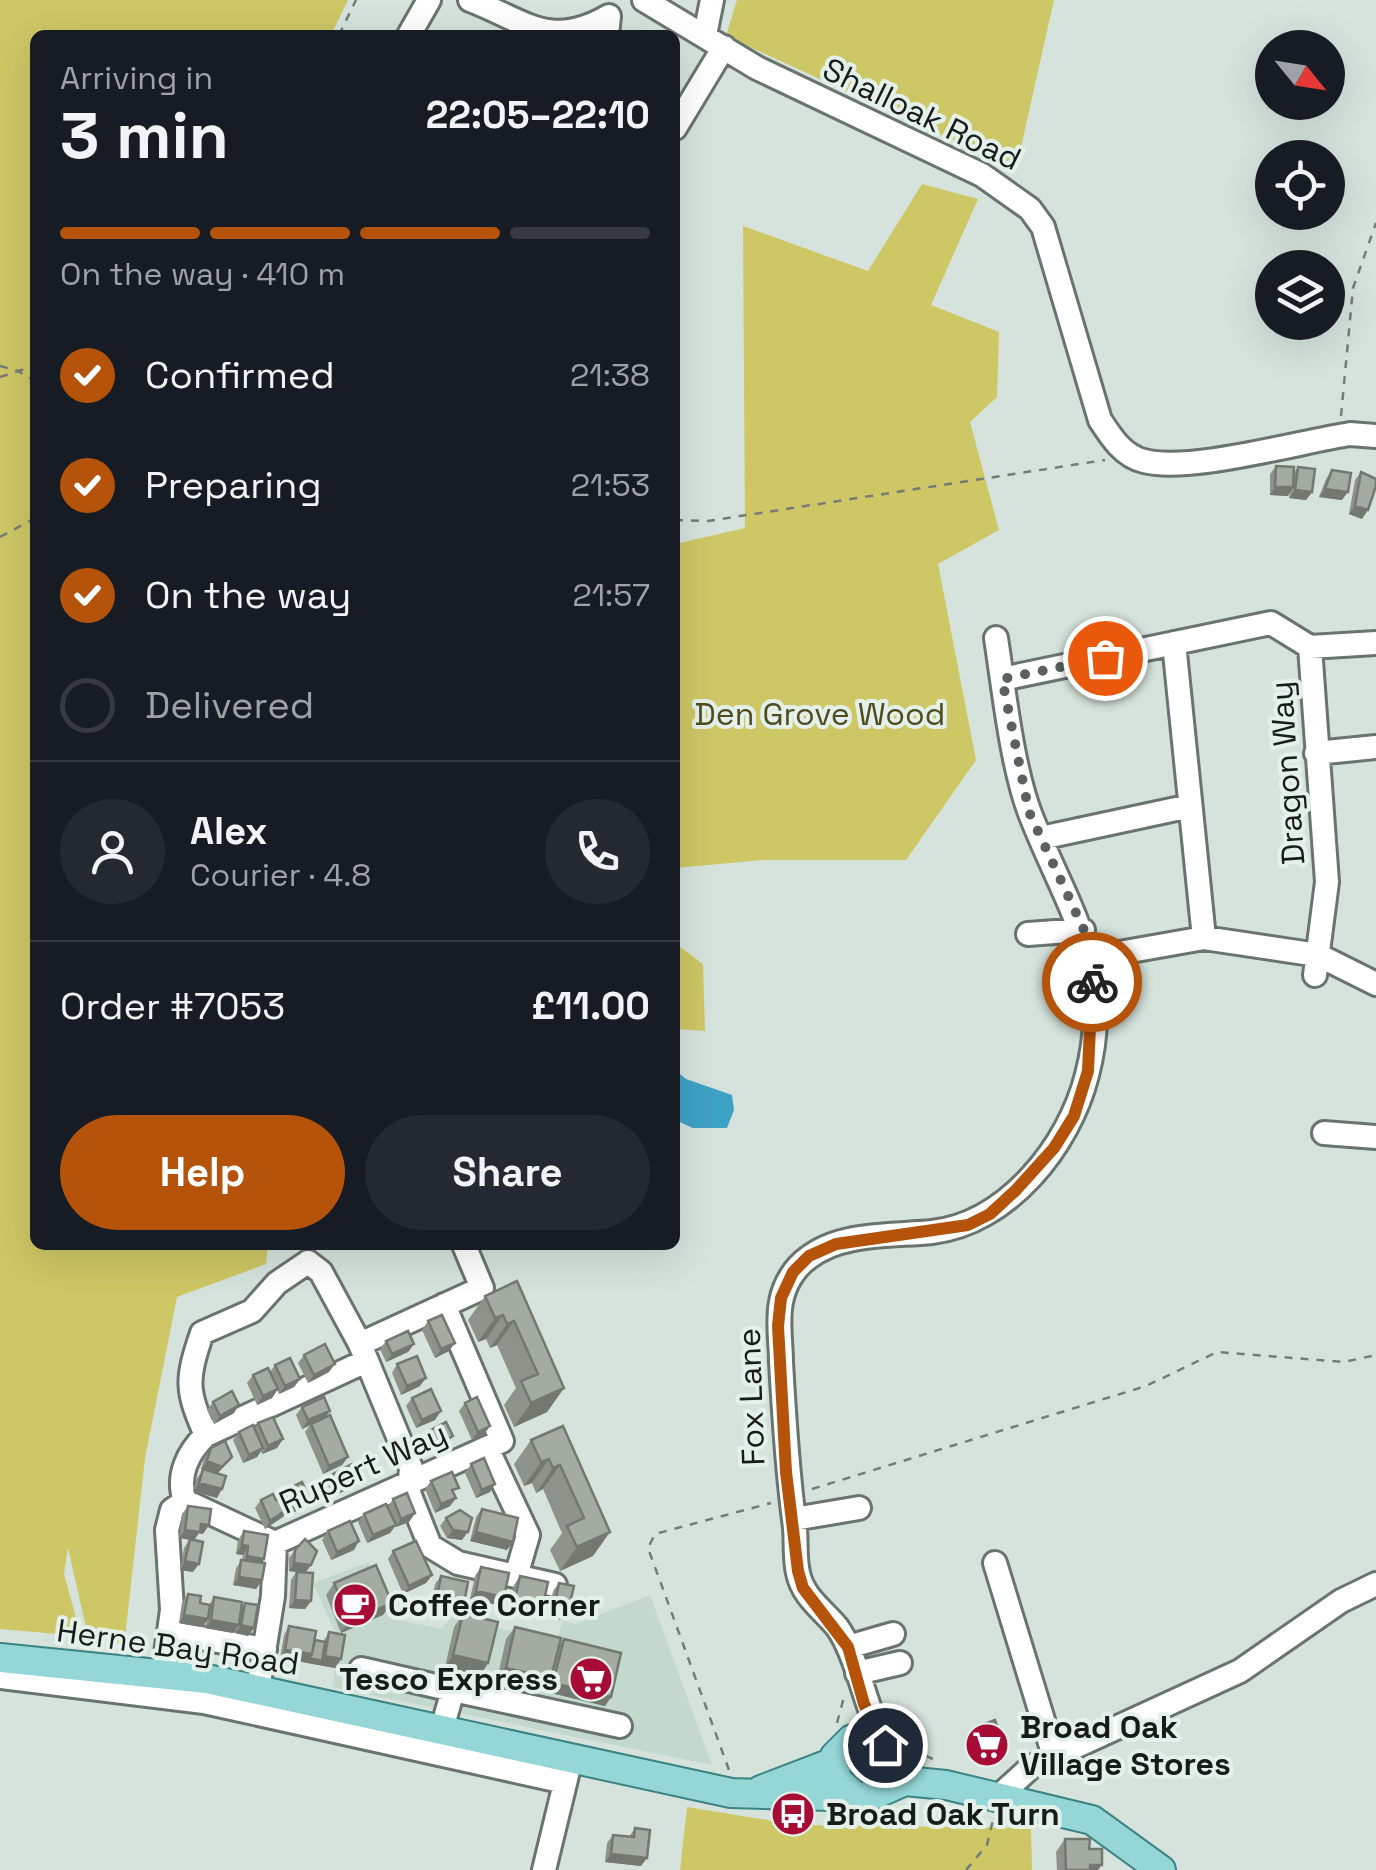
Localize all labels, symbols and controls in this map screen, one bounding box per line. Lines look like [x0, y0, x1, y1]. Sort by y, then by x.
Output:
north arrow [1255, 30, 1345, 120]
map controls [1255, 30, 1345, 340]
street label: Shalloak Road [816, 49, 1028, 179]
text: Arriving in [60, 58, 213, 98]
text: 22:05–22:10 [426, 91, 650, 139]
text: 3 min [60, 94, 229, 177]
button: locate [1255, 140, 1345, 230]
button: layers [1255, 250, 1345, 340]
text: On the way · 410 m [60, 254, 345, 294]
icon: check [60, 348, 115, 403]
text: Confirmed [145, 351, 335, 399]
text: 21:38 [570, 355, 650, 395]
icon: check [60, 458, 115, 513]
text: Preparing [145, 461, 322, 509]
text: 21:53 [571, 465, 650, 505]
icon: check [60, 568, 115, 623]
text: On the way [145, 571, 351, 619]
text: 21:57 [572, 575, 650, 615]
pin [1063, 616, 1148, 701]
icon: bag [1078, 631, 1133, 686]
street label: Dragon Way [1261, 680, 1313, 866]
text: Delivered [145, 681, 314, 729]
park label: Den Grove Wood [695, 694, 945, 734]
button: person [60, 799, 165, 904]
button: phone [545, 799, 650, 904]
text: Alex [190, 807, 267, 855]
text: Courier · 4.8 [190, 855, 371, 895]
courier [1042, 932, 1142, 1032]
icon: bike [1065, 955, 1120, 1010]
text: Order #7053 [60, 982, 285, 1030]
text: £11.00 [531, 982, 650, 1030]
button: Help [60, 1115, 345, 1230]
button: Share [365, 1115, 650, 1230]
street label: Fox Lane [729, 1328, 773, 1466]
street label: Rupert Way [273, 1413, 453, 1523]
cafe icon: Coffee Corner [332, 1582, 378, 1628]
place label: Coffee Corner [388, 1585, 600, 1625]
street label: Herne Bay Road [54, 1610, 302, 1684]
supermarket icon: Tesco Express [568, 1656, 614, 1702]
place label: Tesco Express [339, 1659, 558, 1699]
pin [843, 1703, 928, 1788]
place label: Broad Oak Village Stores [1020, 1707, 1231, 1784]
icon: home [858, 1718, 913, 1773]
supermarket icon: Broad Oak Village Stores [964, 1722, 1010, 1768]
bus stop icon: Broad Oak Turn [770, 1791, 816, 1837]
place label: Broad Oak Turn [826, 1794, 1060, 1834]

